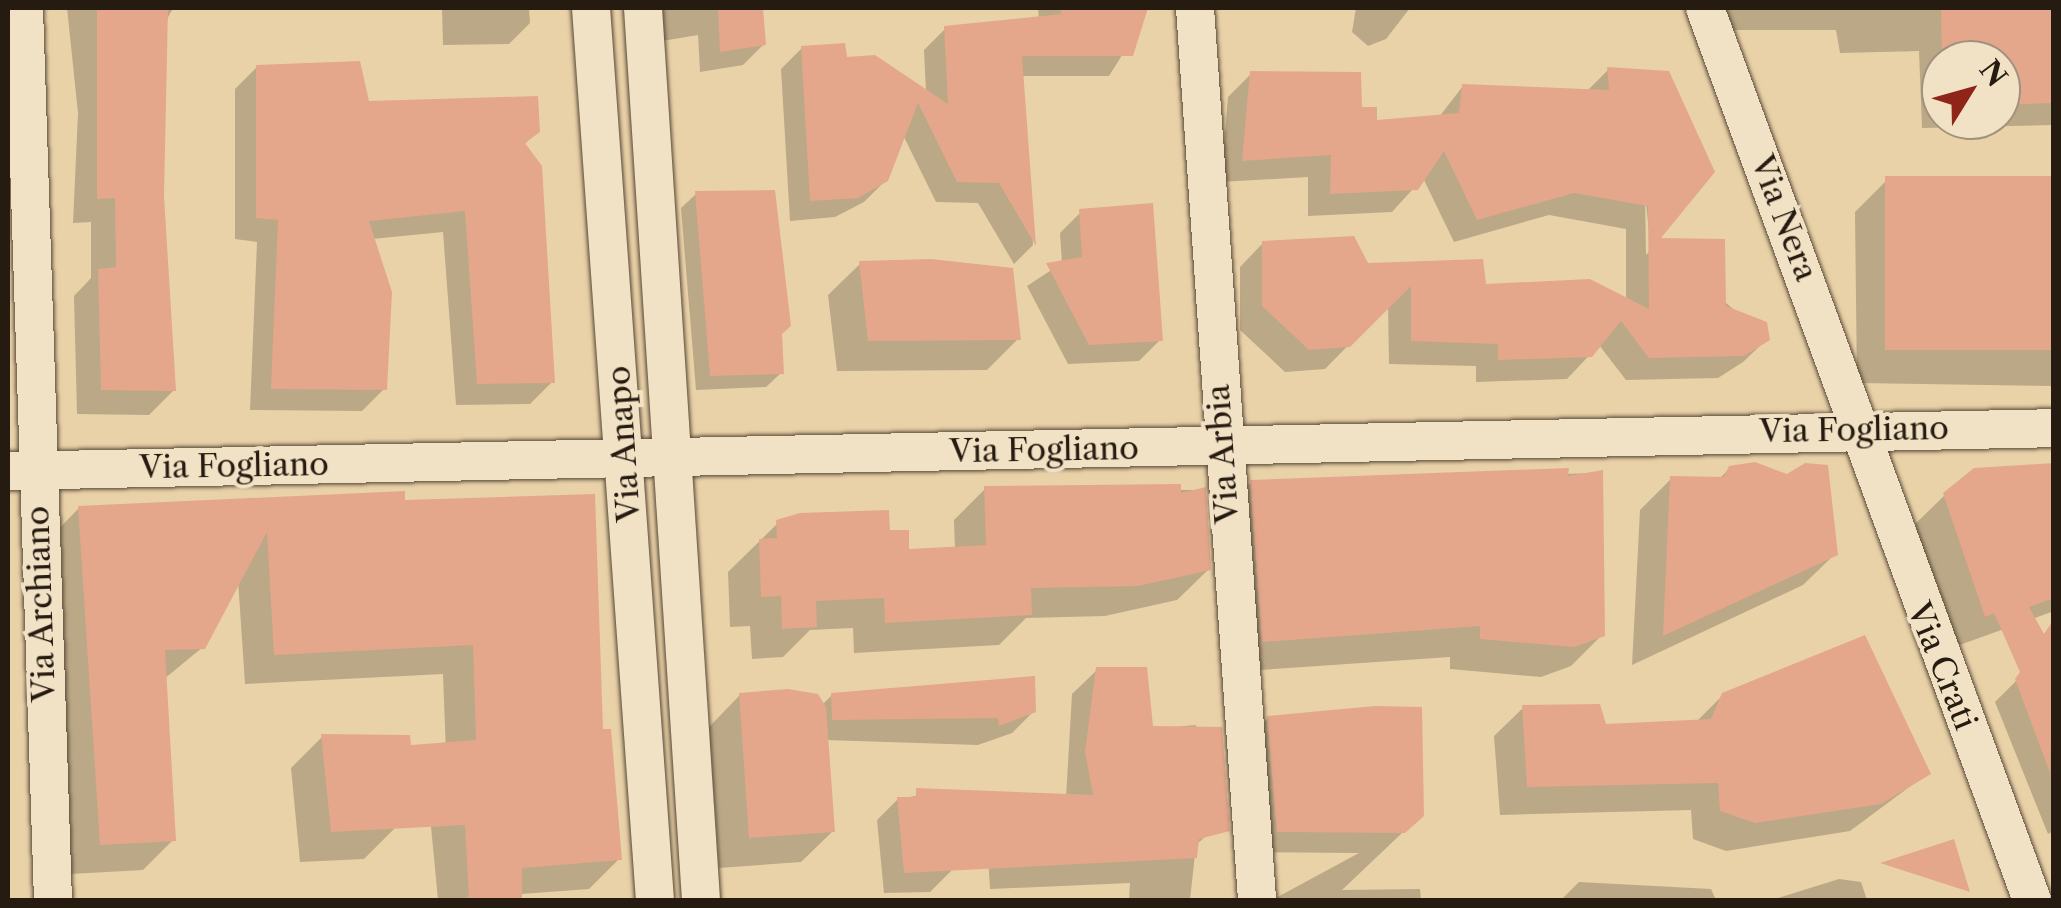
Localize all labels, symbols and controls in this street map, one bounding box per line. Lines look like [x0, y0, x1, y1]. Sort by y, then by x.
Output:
north arrow [1921, 40, 2021, 140]
text: N [1972, 53, 2014, 93]
street label: Via Nera [1742, 150, 1826, 286]
street label: Via Anapo [599, 364, 649, 524]
street label: Via Arbia [1199, 382, 1247, 526]
street label: Via Fogliano [1759, 409, 1949, 451]
street label: Via Fogliano [949, 429, 1139, 471]
street label: Via Fogliano [139, 445, 329, 487]
street label: Via Archiano [18, 504, 64, 704]
street label: Via Crati [1899, 597, 1985, 735]

